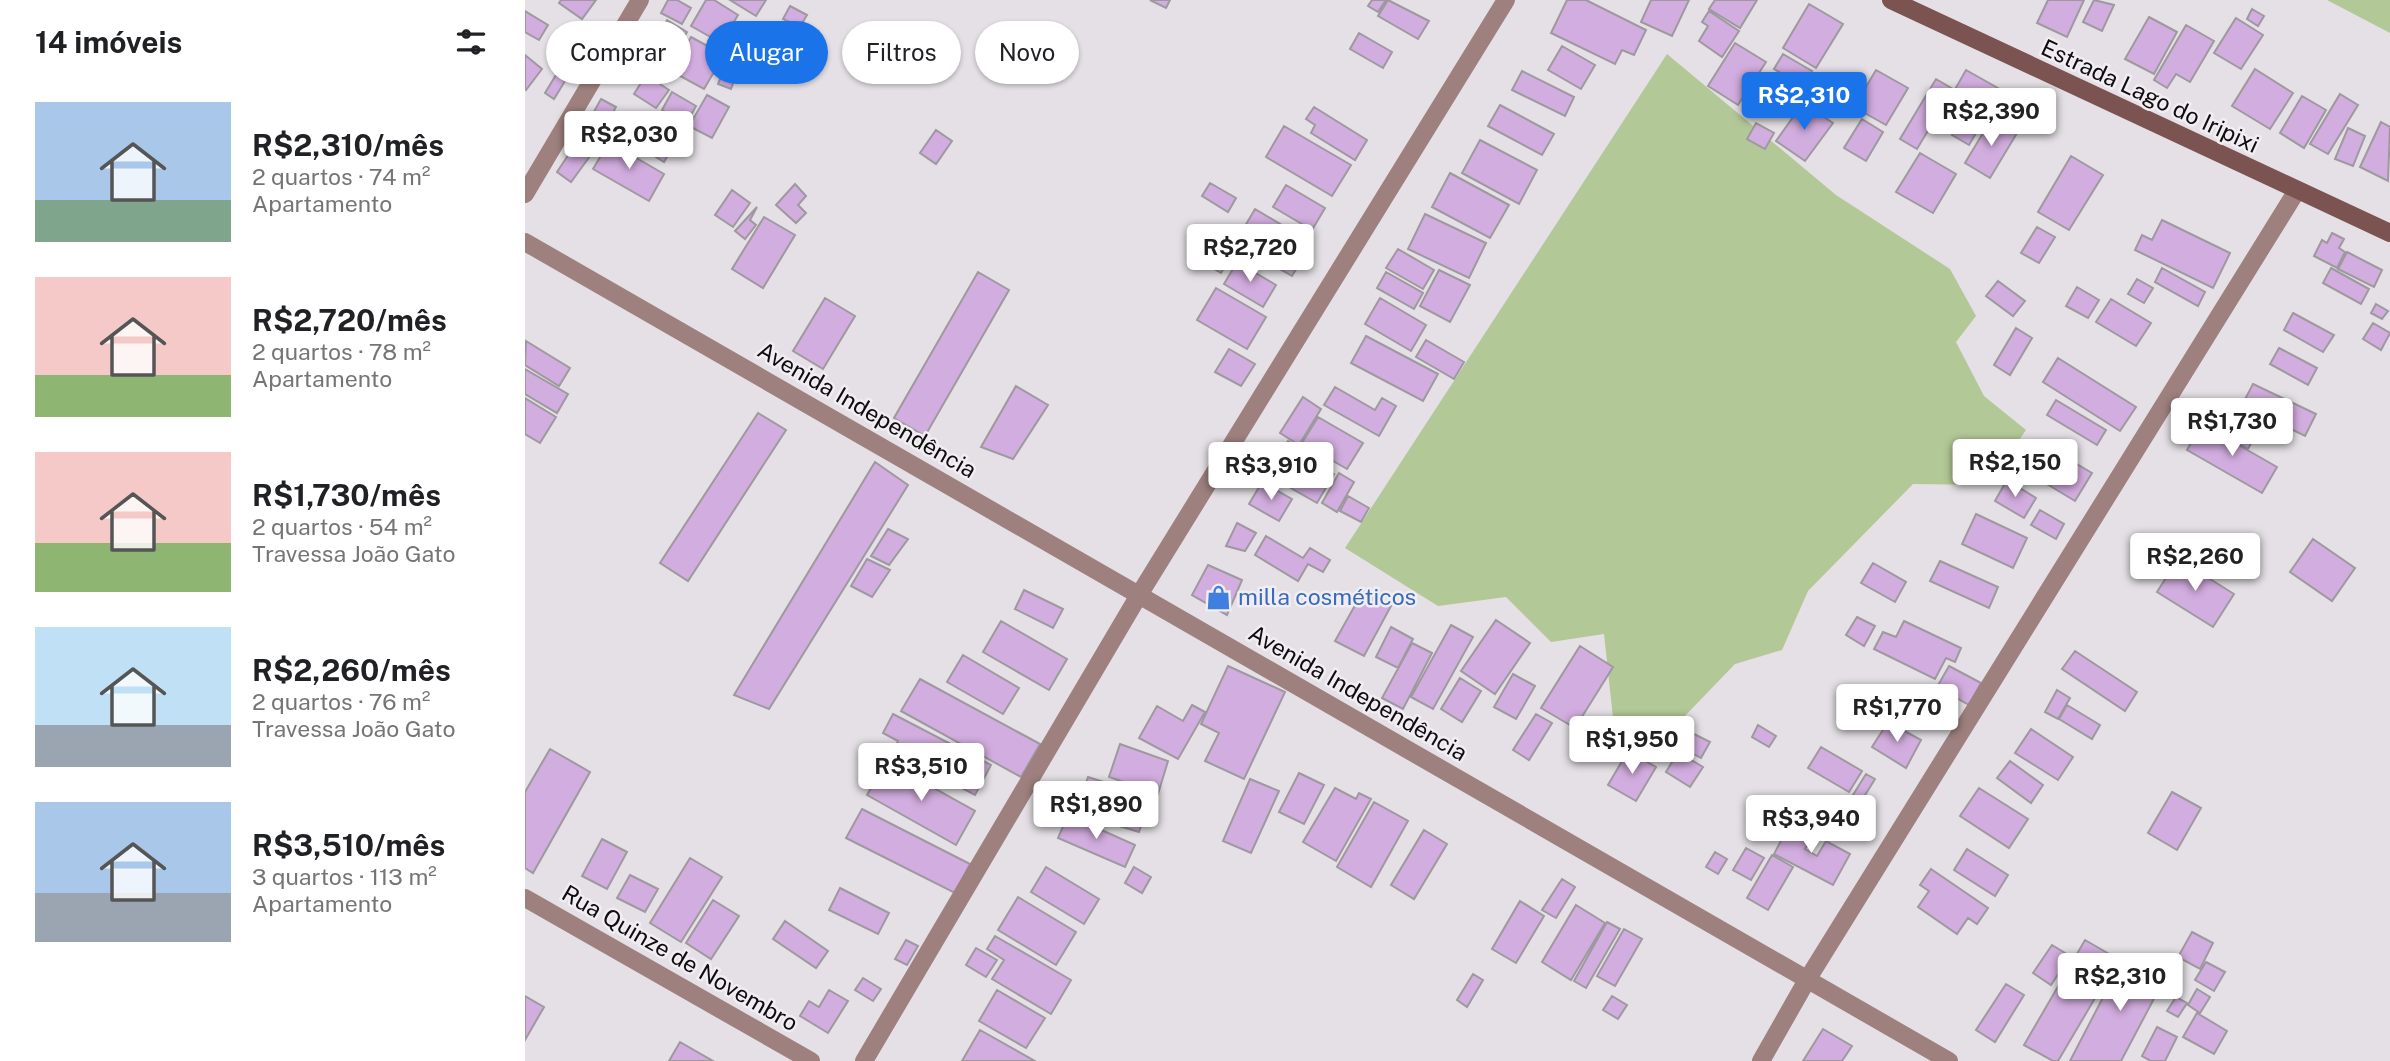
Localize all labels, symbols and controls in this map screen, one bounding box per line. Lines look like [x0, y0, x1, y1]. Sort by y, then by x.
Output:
chip: Comprar [546, 21, 691, 84]
chip: Alugar [705, 21, 828, 84]
chip: Filtros [842, 21, 961, 84]
chip: Novo [975, 21, 1079, 84]
icon: filters [452, 23, 490, 61]
text: 14 imóveis [35, 24, 182, 60]
street label: Estrada Lago do Iripixi [2037, 33, 2263, 158]
pin: R$2,310 [1739, 72, 1869, 132]
text: R$2,310 [1758, 81, 1850, 108]
pin: R$2,390 [1926, 88, 2056, 148]
text: R$2,390 [1942, 97, 2040, 124]
pin: R$2,030 [564, 111, 694, 171]
text: R$2,030 [580, 120, 678, 147]
text: R$2,310/mês [252, 127, 444, 163]
icon: home [91, 130, 175, 214]
text: 2 quartos · 74 m² [252, 163, 430, 190]
text: Apartamento [252, 190, 392, 217]
pin: R$2,720 [1185, 224, 1315, 284]
text: R$2,720 [1203, 233, 1297, 260]
text: R$2,720/mês [252, 302, 447, 338]
icon: home [91, 305, 175, 389]
street label: Avenida Independência [753, 336, 981, 483]
text: 2 quartos · 78 m² [252, 338, 431, 365]
text: Apartamento [252, 365, 392, 392]
pin: R$1,730 [2167, 398, 2297, 458]
text: R$1,730 [2187, 407, 2277, 434]
pin: R$2,150 [1950, 440, 2080, 499]
pin: R$3,910 [1206, 442, 1336, 502]
text: R$2,150 [1969, 448, 2061, 475]
text: R$3,910 [1224, 451, 1318, 478]
text: R$1,730/mês [252, 477, 441, 513]
icon: home [91, 480, 175, 564]
text: 2 quartos · 54 m² [252, 513, 432, 540]
pin: R$2,260 [2130, 534, 2260, 593]
text: Travessa João Gato [252, 540, 455, 567]
text: R$2,260 [2146, 542, 2244, 569]
shop icon: milla cosméticos [1204, 583, 1232, 611]
place label: milla cosméticos [1238, 583, 1416, 610]
street label: Avenida Independência [1244, 619, 1472, 766]
text: R$2,260/mês [252, 652, 451, 688]
icon: home [91, 655, 175, 739]
pin: R$1,770 [1832, 684, 1962, 744]
text: 2 quartos · 76 m² [252, 688, 430, 715]
text: R$1,770 [1852, 693, 1942, 720]
text: Travessa João Gato [252, 715, 455, 742]
pin: R$1,950 [1567, 716, 1697, 776]
text: R$1,950 [1585, 725, 1679, 752]
pin: R$3,510 [856, 744, 986, 803]
text: R$3,510 [874, 752, 968, 779]
pin: R$1,890 [1031, 782, 1161, 841]
text: R$1,890 [1049, 790, 1143, 817]
pin: R$3,940 [1746, 796, 1876, 855]
text: R$3,940 [1762, 804, 1860, 831]
text: R$3,510/mês [252, 827, 445, 863]
icon: home [91, 830, 175, 914]
text: 3 quartos · 113 m² [252, 863, 437, 890]
street label: Rua Quinze de Novembro [557, 879, 803, 1036]
text: Apartamento [252, 890, 392, 917]
pin: R$2,310 [2055, 954, 2185, 1013]
text: R$2,310 [2074, 962, 2166, 989]

